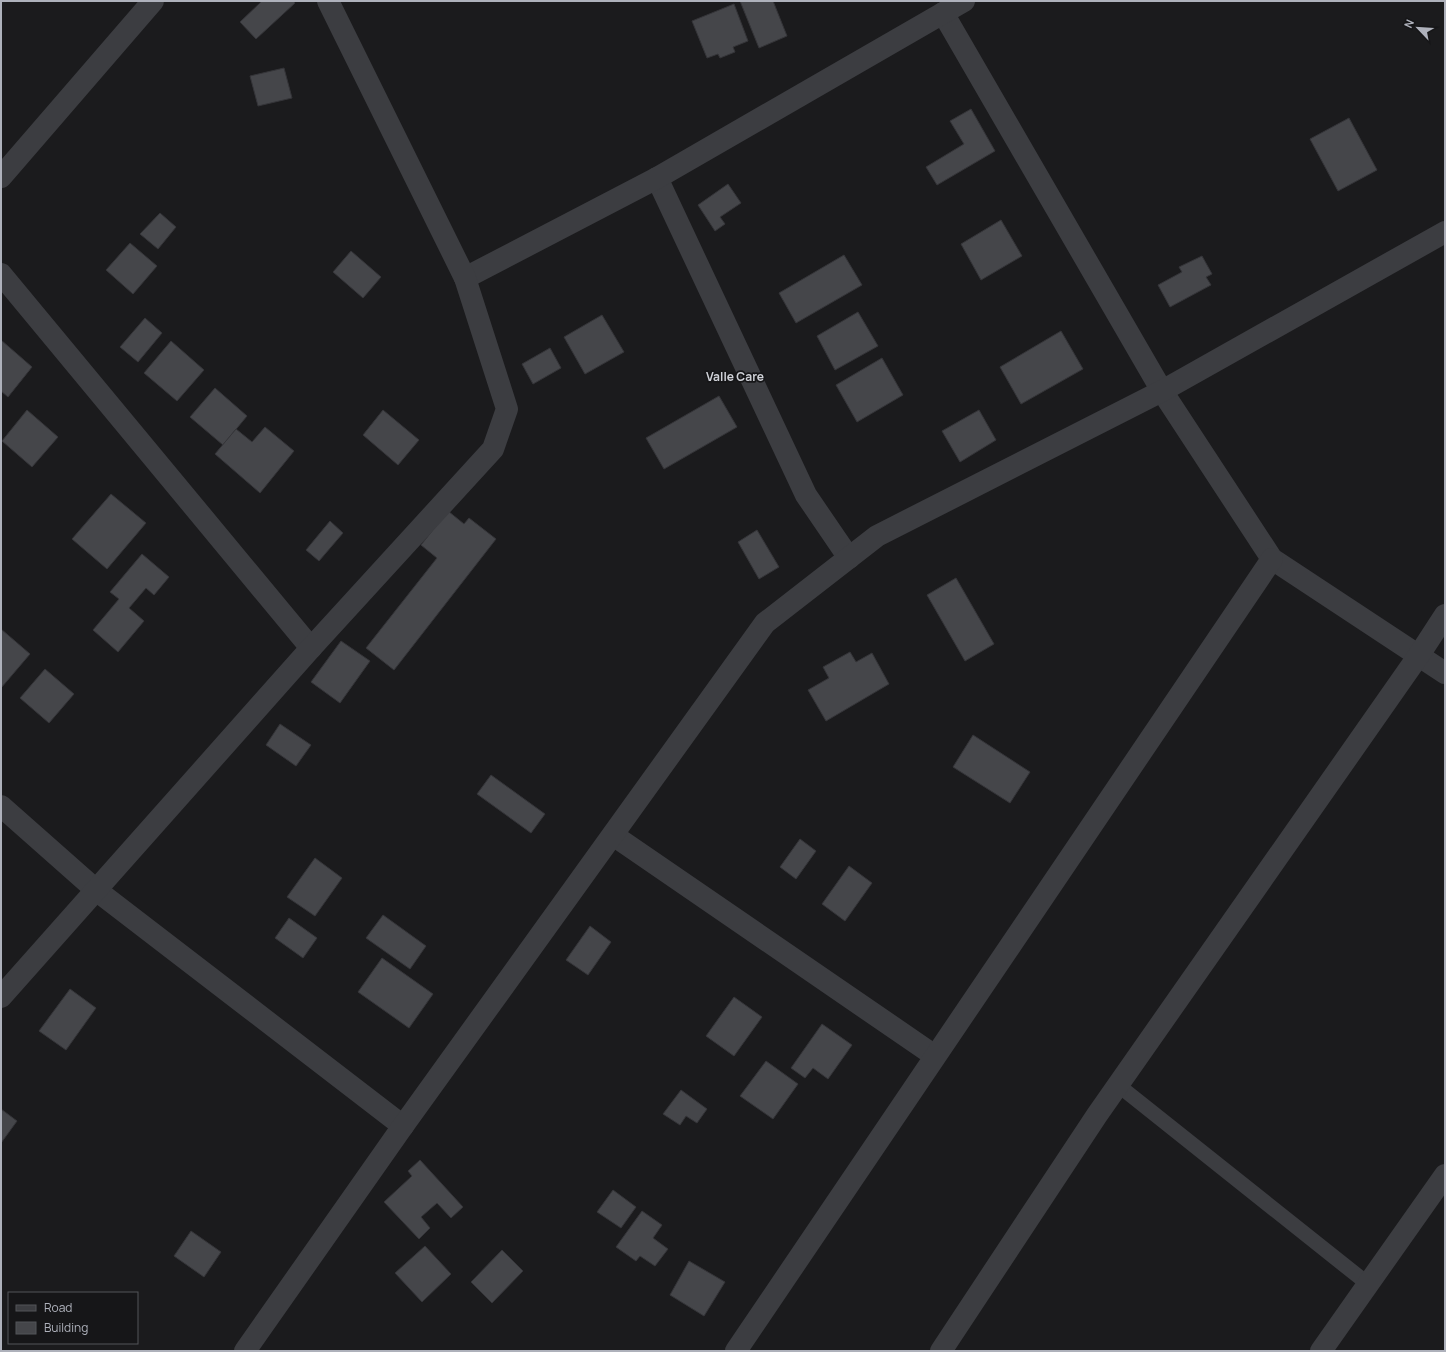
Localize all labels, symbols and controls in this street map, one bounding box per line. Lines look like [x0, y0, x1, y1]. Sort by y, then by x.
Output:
north arrow [1398, 8, 1438, 48]
text: N [1400, 17, 1417, 30]
district label: Valle Care [706, 368, 764, 385]
legend [8, 1292, 138, 1344]
text: Road [44, 1299, 72, 1316]
text: Building [44, 1319, 88, 1336]

